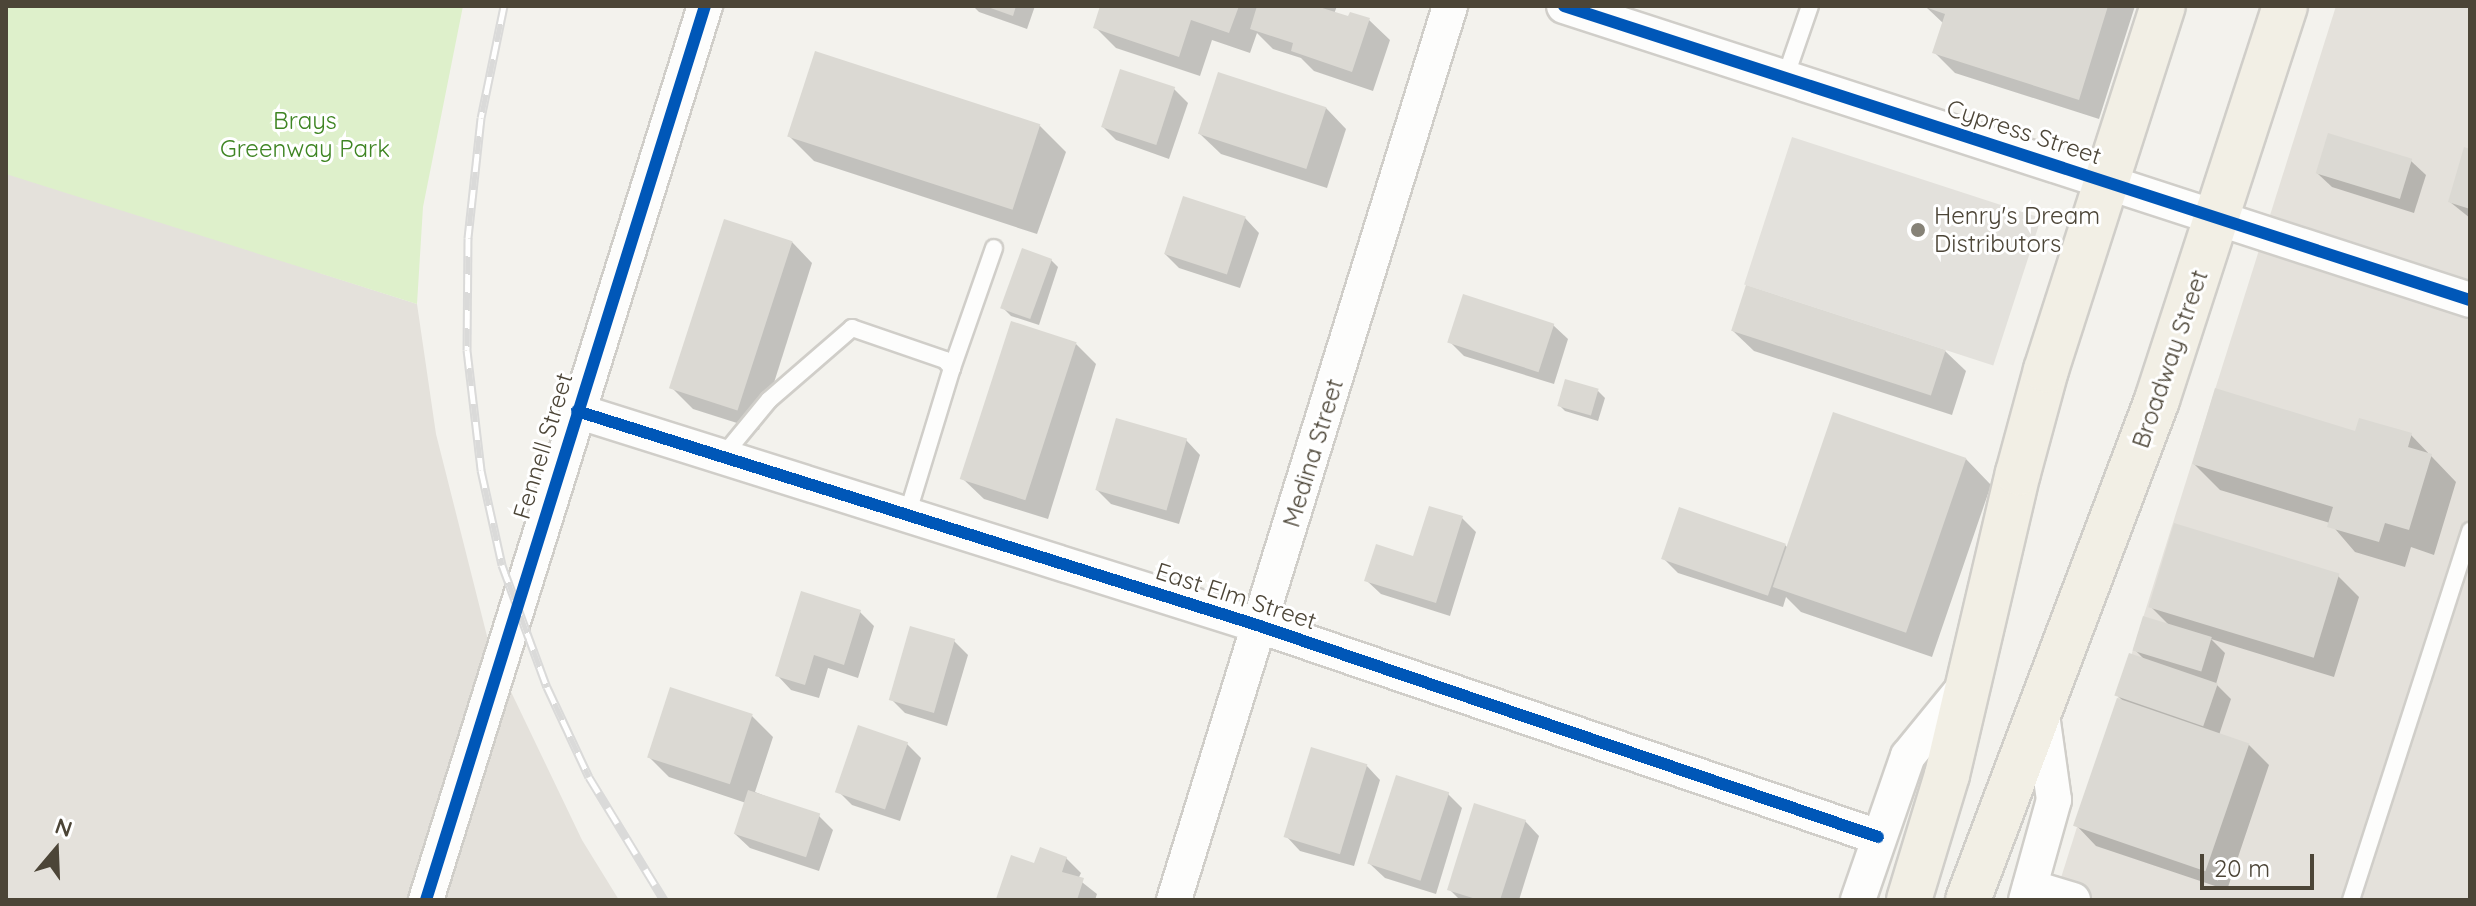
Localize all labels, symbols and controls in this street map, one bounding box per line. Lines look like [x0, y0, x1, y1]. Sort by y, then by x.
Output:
street label: Cypress Street [1943, 93, 2105, 171]
park label: Brays Greenway Park [220, 107, 390, 163]
place label: Henry's Dream Distributors [1934, 202, 2100, 258]
marker: Henry's Dream Distributors [1909, 221, 1927, 239]
street label: Broadway Street [2126, 266, 2214, 452]
street label: Fennell Street [507, 369, 579, 523]
street label: Medina Street [1277, 375, 1349, 531]
street label: East Elm Street [1152, 556, 1320, 636]
north arrow [16, 810, 96, 890]
text: N [52, 811, 76, 843]
scale bar [2204, 838, 2318, 888]
text: 20 m [2214, 853, 2270, 883]

